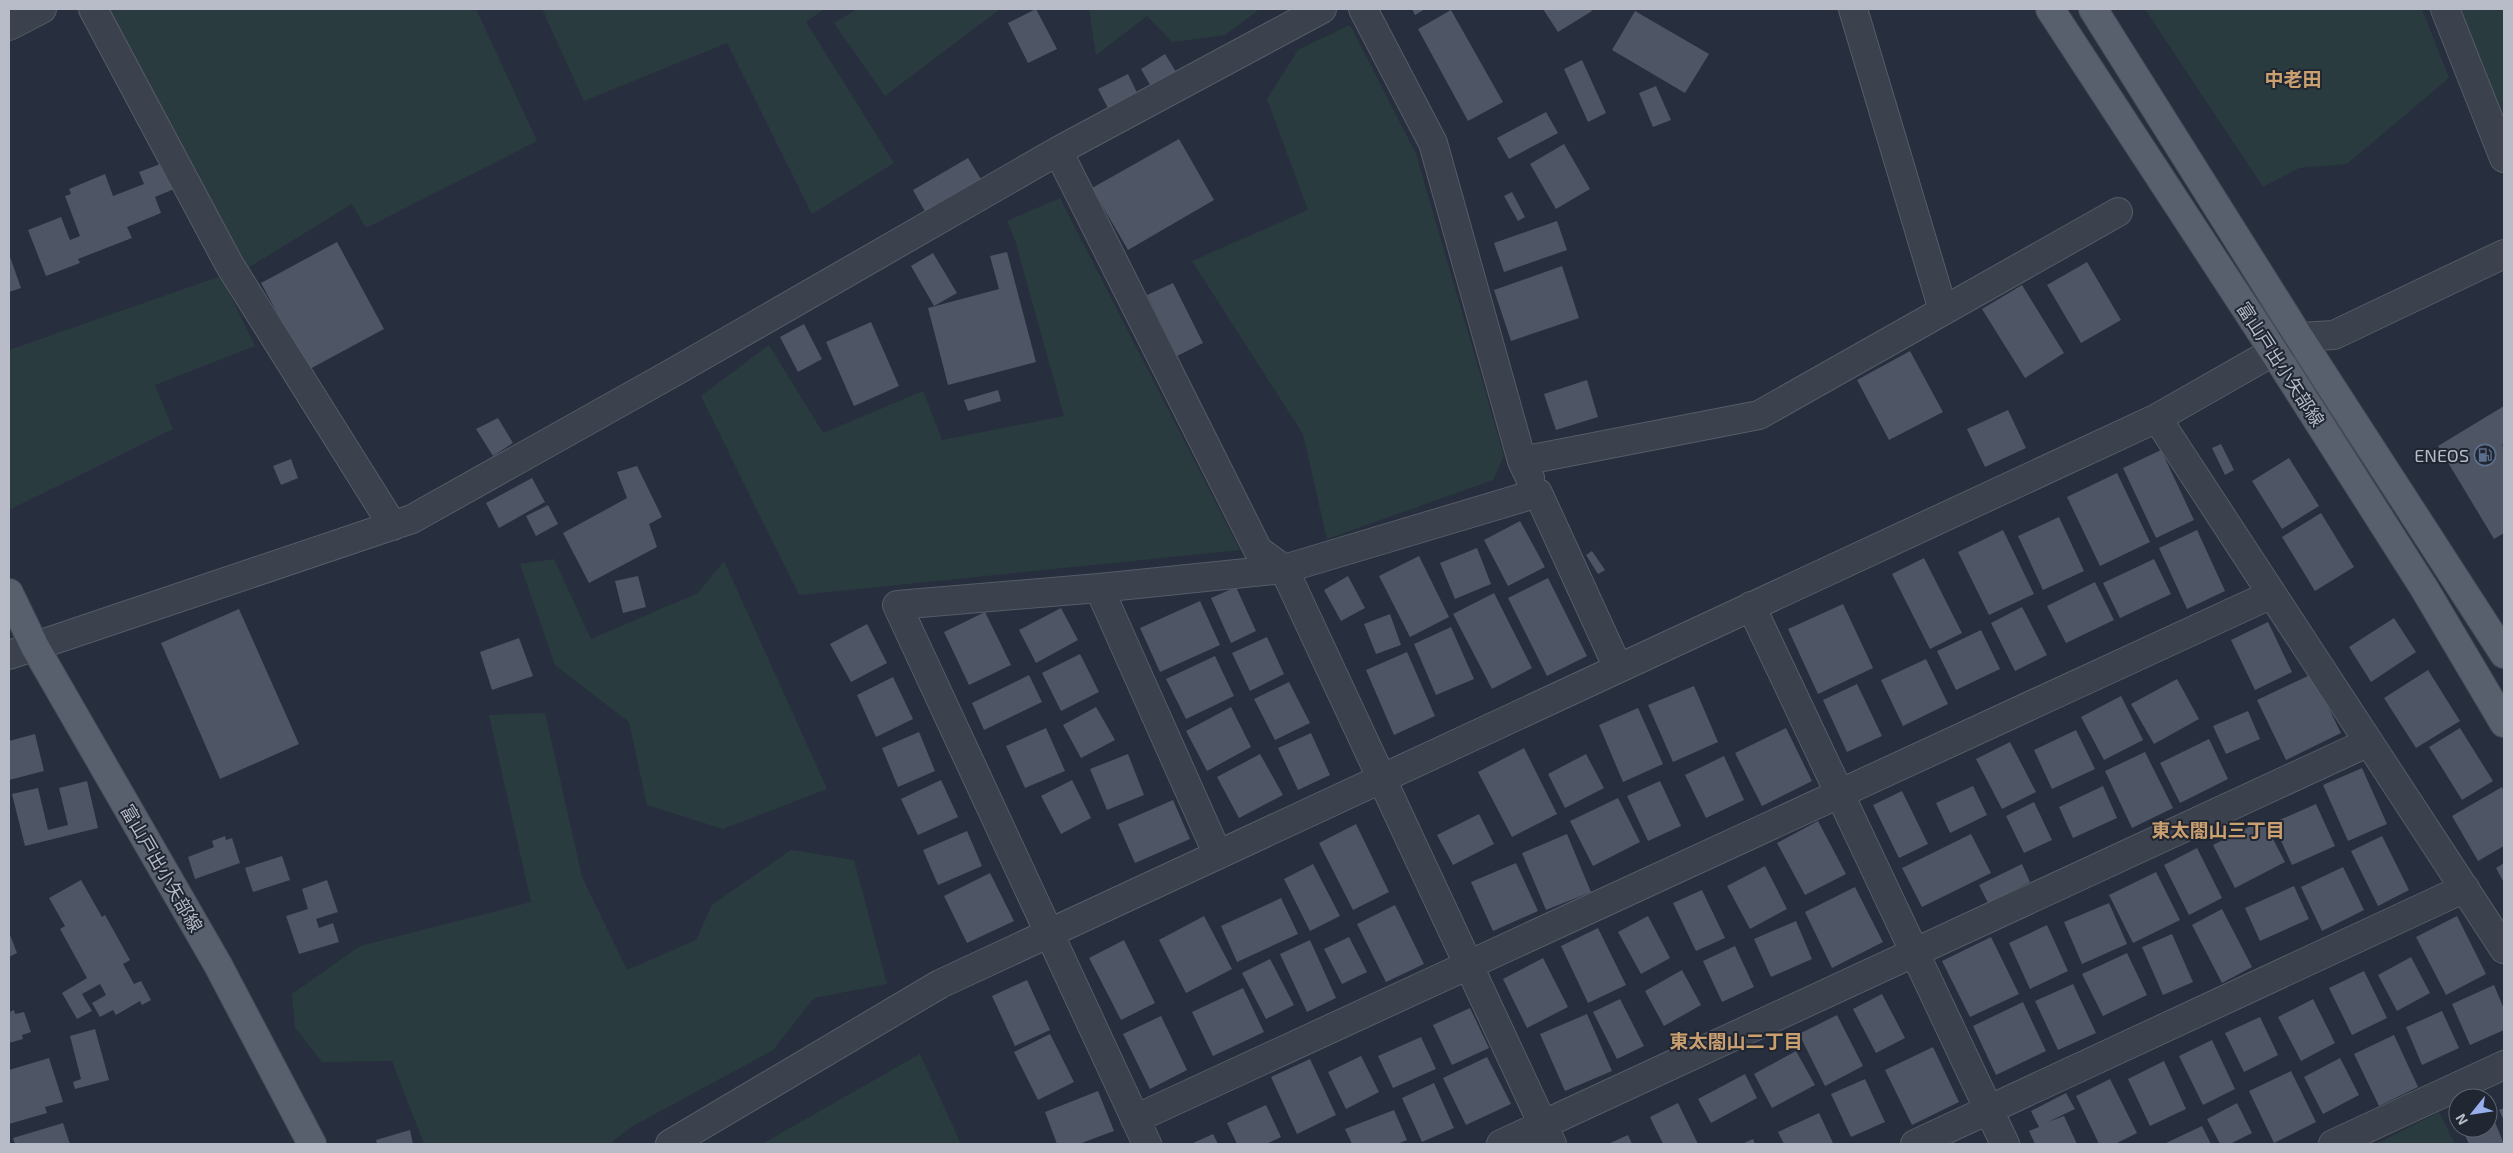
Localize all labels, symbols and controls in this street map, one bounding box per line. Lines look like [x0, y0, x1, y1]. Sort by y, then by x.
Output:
district label: 中老田 [2264, 67, 2322, 90]
street label: 富山戸出小矢部線 [2233, 298, 2329, 430]
fuel station icon: ENEOS [2473, 443, 2497, 467]
place label: ENEOS [2414, 444, 2469, 466]
street label: 富山戸出小矢部線 [116, 800, 208, 936]
district label: 東太閤山三丁目 [2151, 818, 2285, 841]
district label: 東太閤山二丁目 [1669, 1029, 1803, 1052]
north arrow [2448, 1088, 2498, 1138]
text: N [2451, 1111, 2471, 1128]

